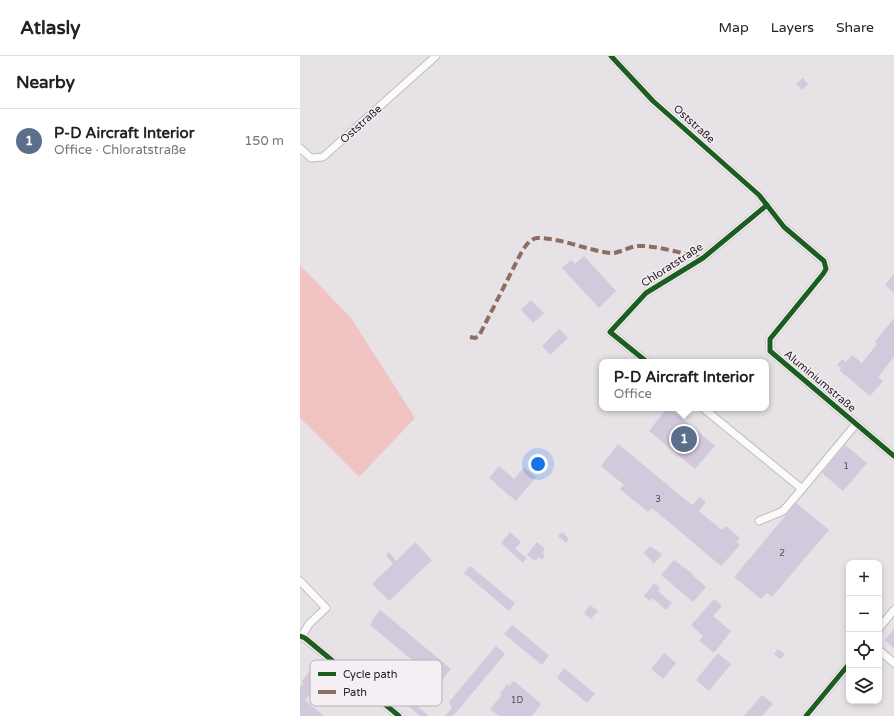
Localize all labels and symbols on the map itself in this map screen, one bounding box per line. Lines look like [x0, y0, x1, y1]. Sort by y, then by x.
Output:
street label: Oststraße [338, 102, 384, 146]
street label: Oststraße [671, 102, 717, 146]
street label: Chloratstraße [639, 240, 705, 290]
street label: Aluminiumstraße [782, 347, 858, 415]
pin: 1 [671, 424, 697, 454]
your location [528, 454, 548, 474]
house number: 1 [843, 461, 849, 472]
house number: 3 [655, 494, 661, 505]
house number: 2 [779, 548, 785, 559]
legend [310, 660, 442, 706]
text: Cycle path [343, 668, 398, 681]
text: Path [343, 686, 367, 699]
house number: 1D [511, 695, 523, 706]

